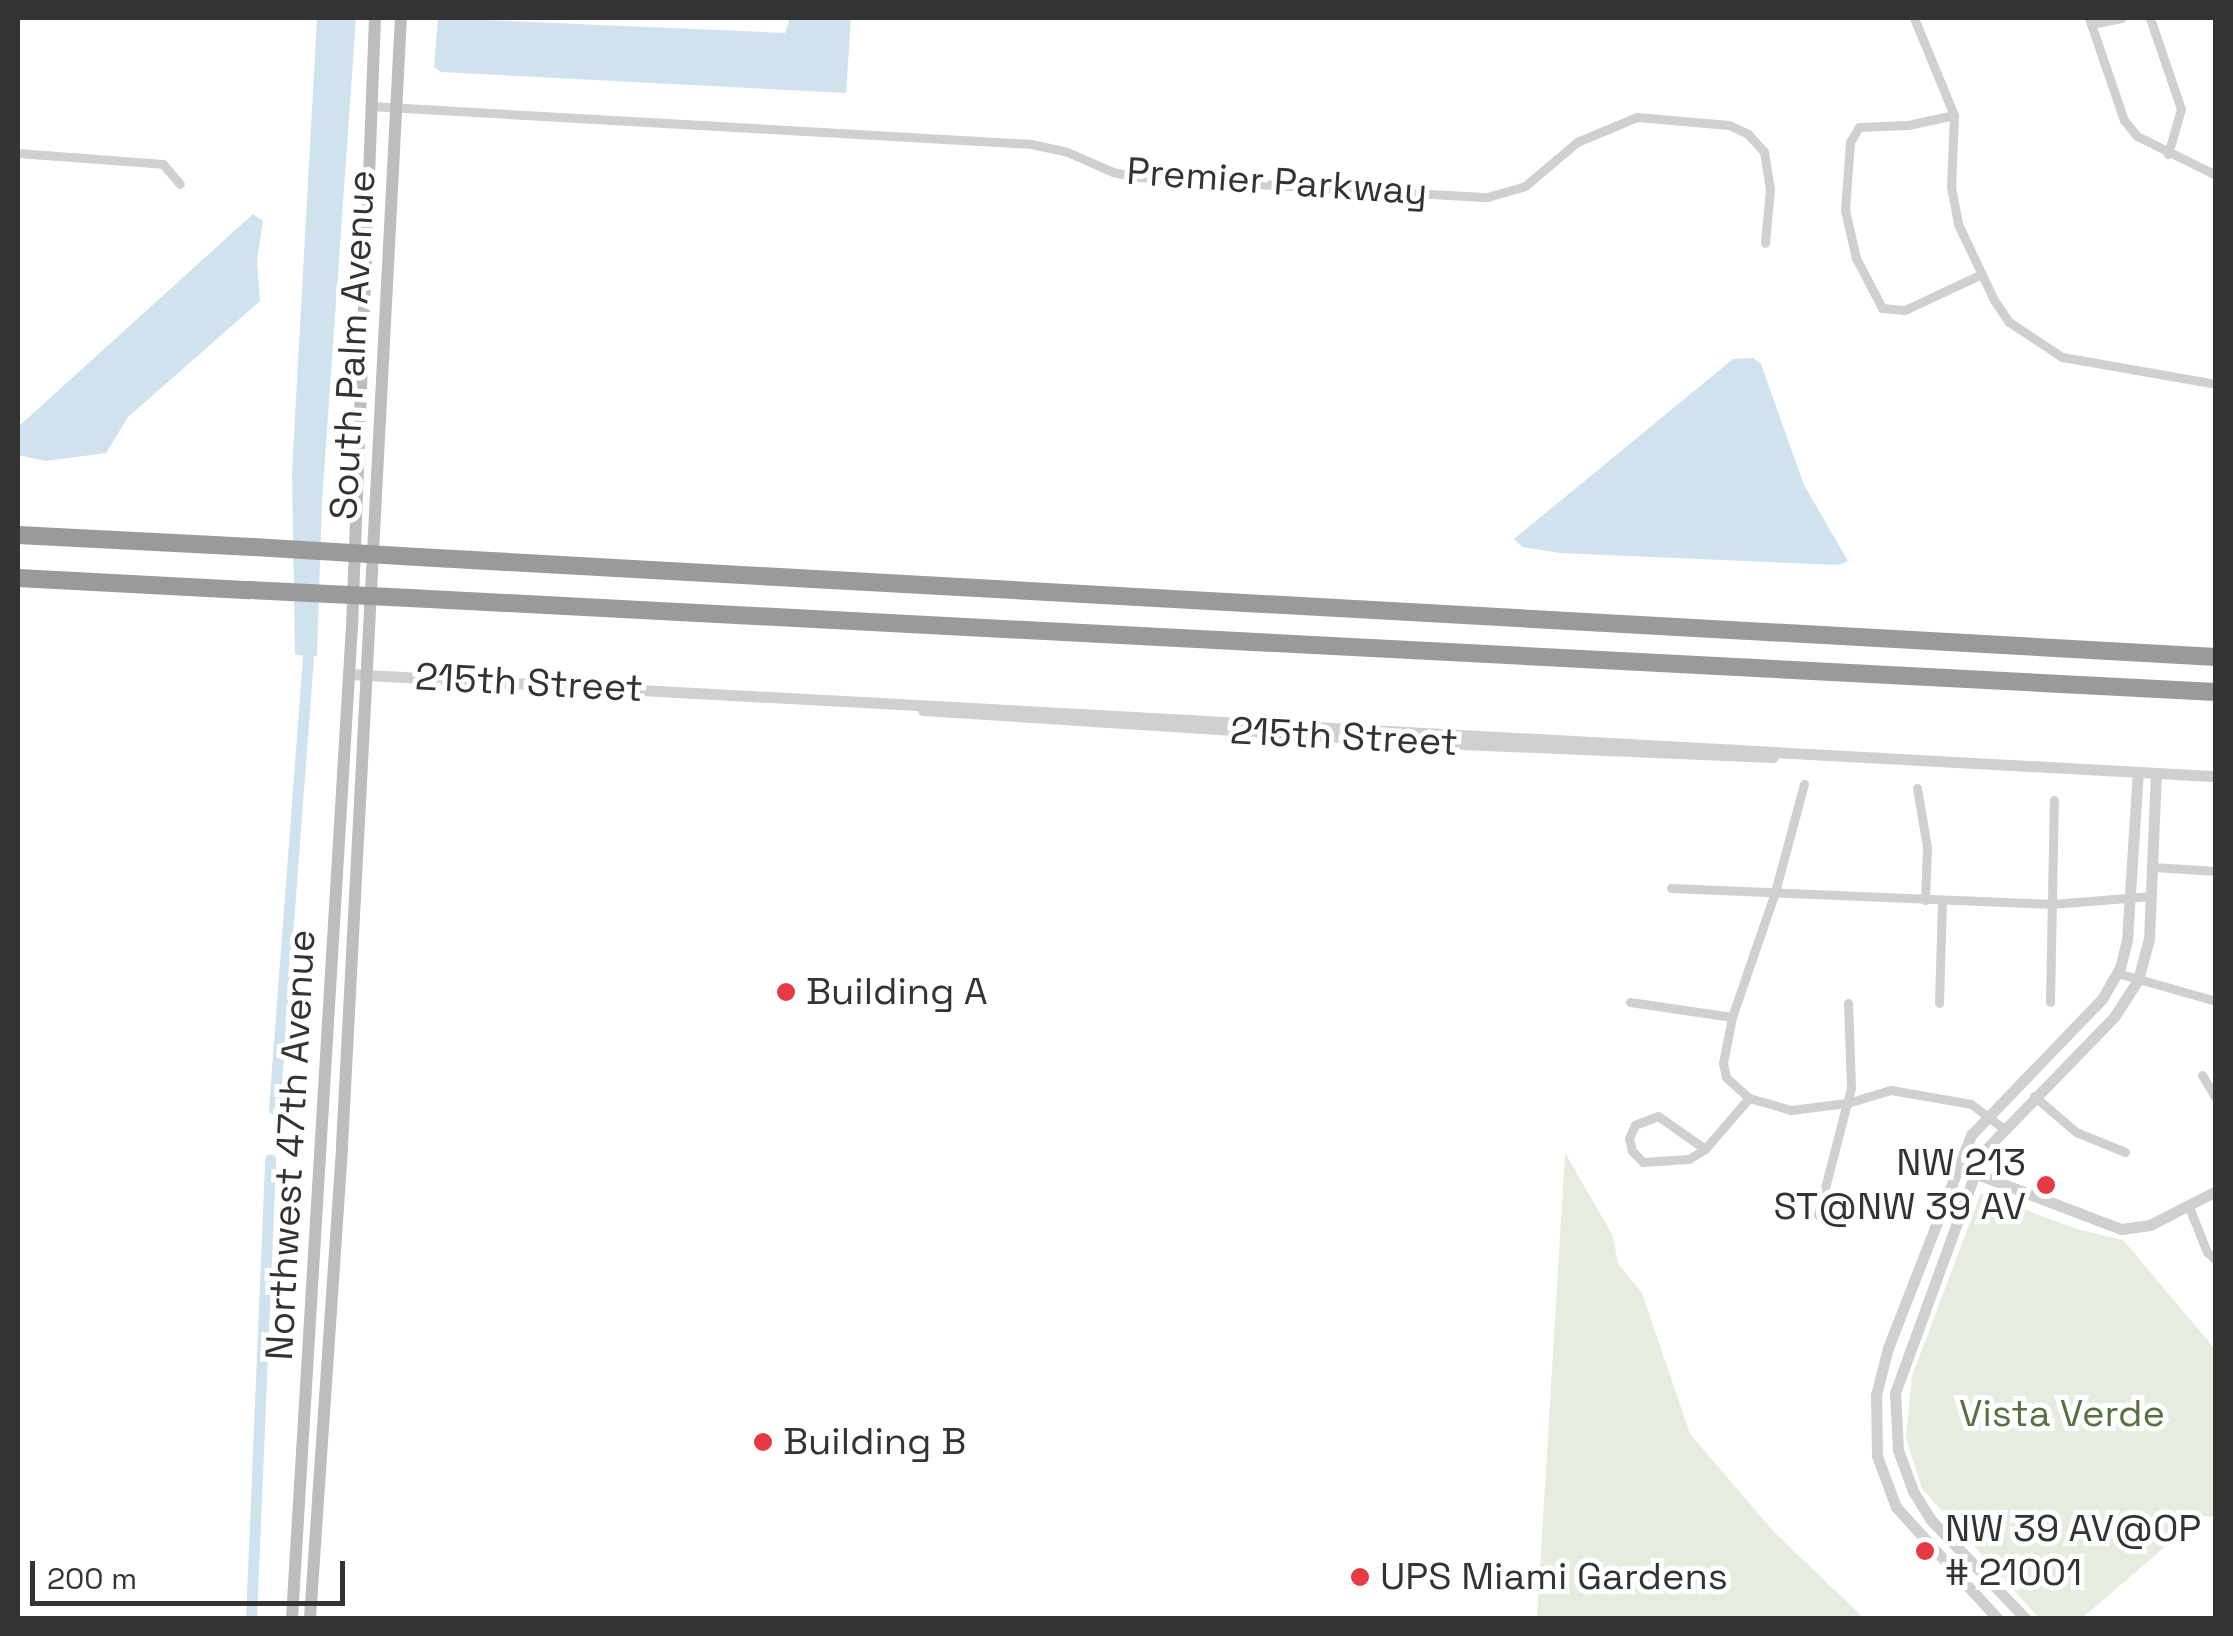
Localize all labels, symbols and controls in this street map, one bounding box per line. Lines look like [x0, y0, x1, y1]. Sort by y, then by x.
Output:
street label: Premier Parkway [1125, 149, 1429, 215]
street label: South Palm Avenue [321, 169, 385, 521]
street label: 215th Street [414, 654, 644, 712]
street label: 215th Street [1229, 708, 1459, 766]
street label: Northwest 47th Avenue [257, 928, 325, 1362]
place label: Building A [806, 969, 988, 1015]
marker: Building A [775, 981, 797, 1003]
place label: NW 213 ST@NW 39 AV [1773, 1140, 2026, 1230]
marker: NW 213 ST@NW 39 AV [2035, 1174, 2057, 1196]
park label: Vista Verde [1959, 1391, 2165, 1437]
place label: Building B [783, 1419, 966, 1465]
marker: Building B [752, 1431, 774, 1453]
place label: NW 39 AV@OP # 21001 [1945, 1506, 2202, 1596]
marker: NW 39 AV@OP # 21001 [1914, 1540, 1936, 1562]
scale bar [35, 1541, 350, 1603]
place label: UPS Miami Gardens [1380, 1554, 1728, 1600]
text: 200 m [47, 1559, 137, 1598]
marker: UPS Miami Gardens [1349, 1566, 1371, 1588]

